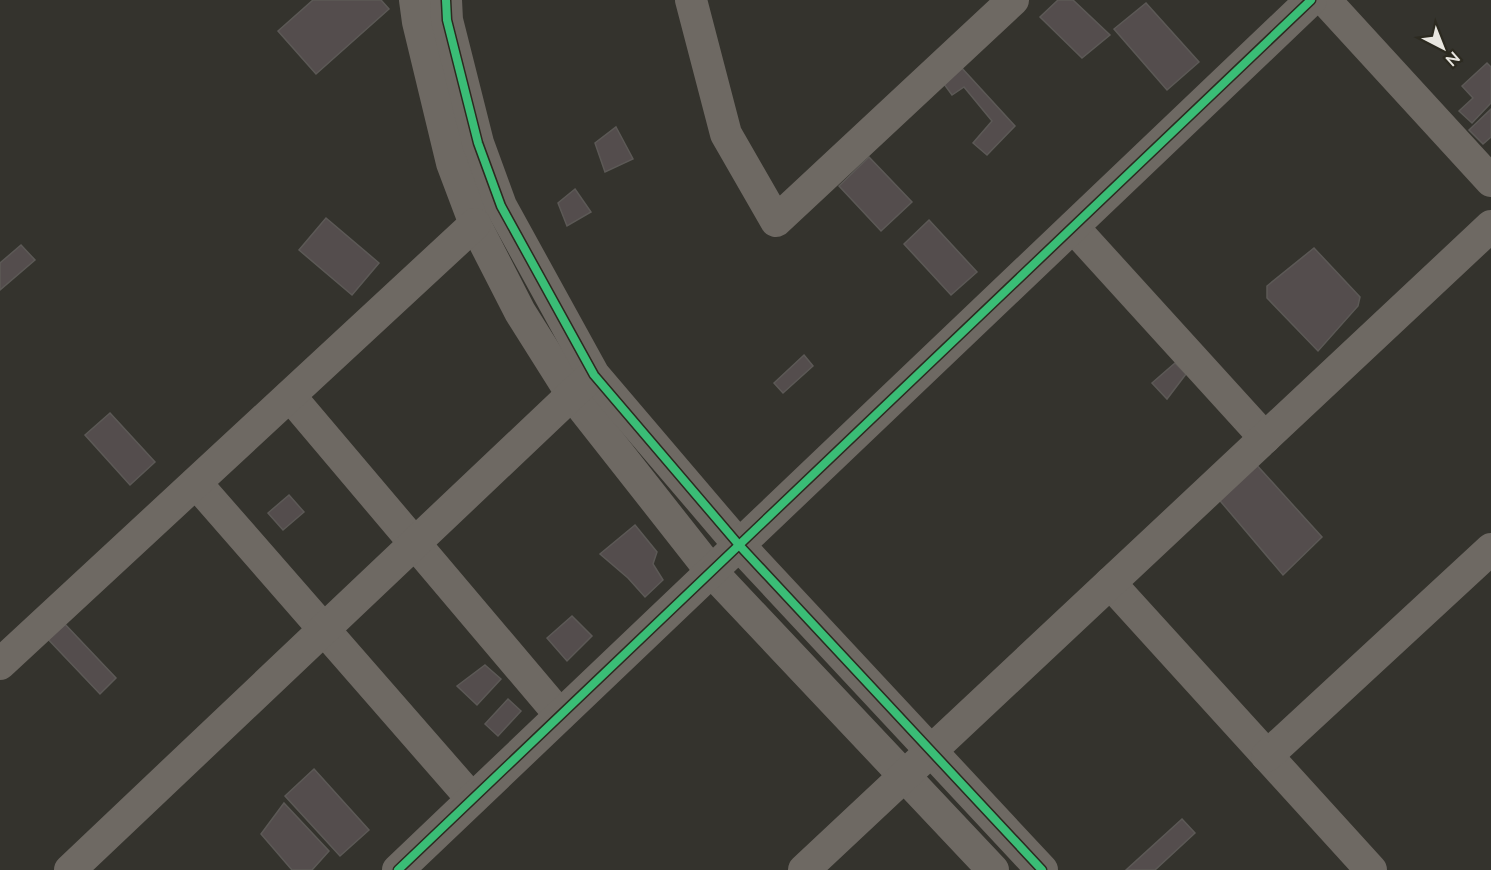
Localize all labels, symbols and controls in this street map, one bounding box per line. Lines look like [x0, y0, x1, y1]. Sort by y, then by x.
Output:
north arrow [1413, 18, 1473, 78]
text: N [1442, 48, 1464, 71]

